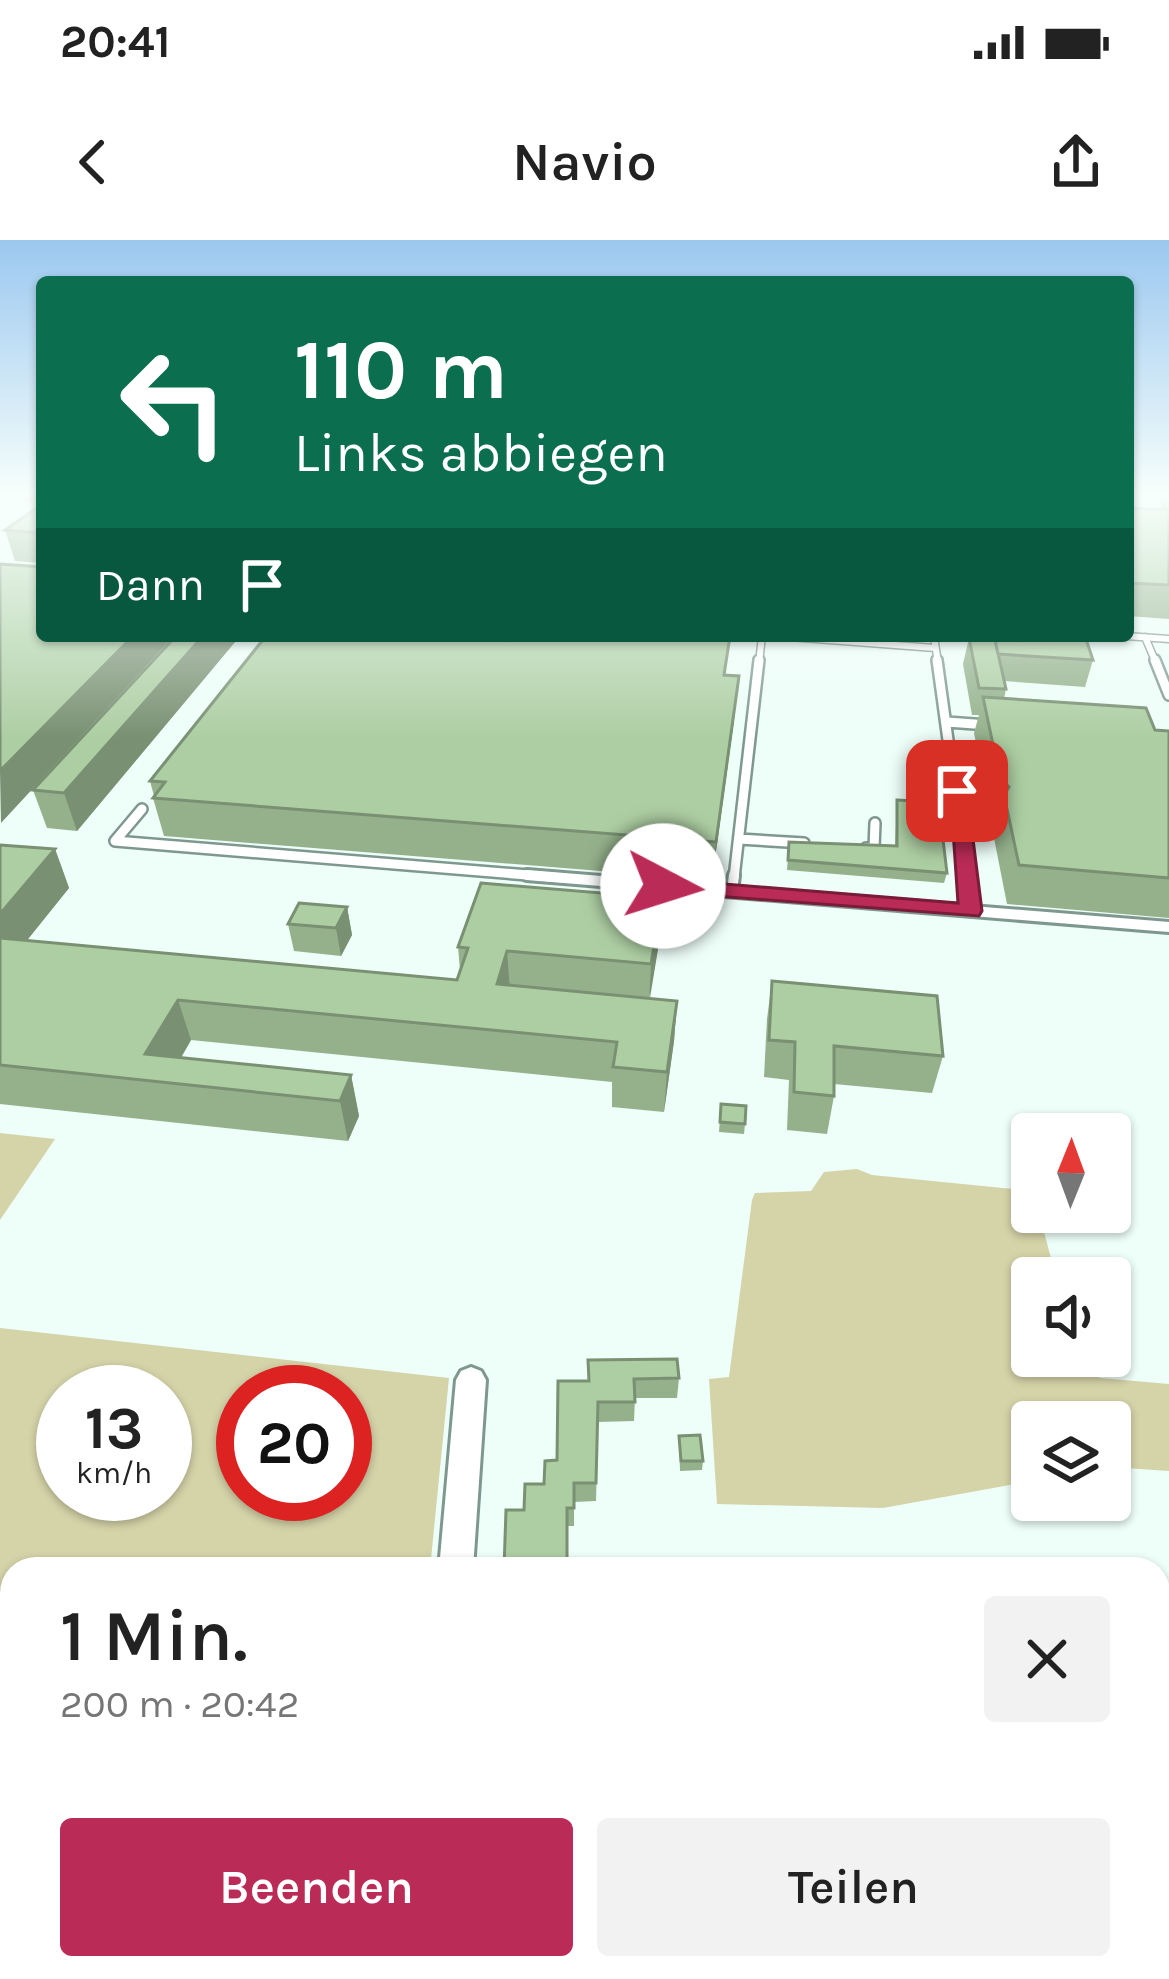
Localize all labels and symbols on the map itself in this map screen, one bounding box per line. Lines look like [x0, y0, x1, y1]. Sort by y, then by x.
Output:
pin [906, 740, 1008, 842]
position arrow [600, 823, 726, 949]
north arrow [1011, 1113, 1131, 1233]
speed limit sign: 20 [216, 1365, 372, 1521]

